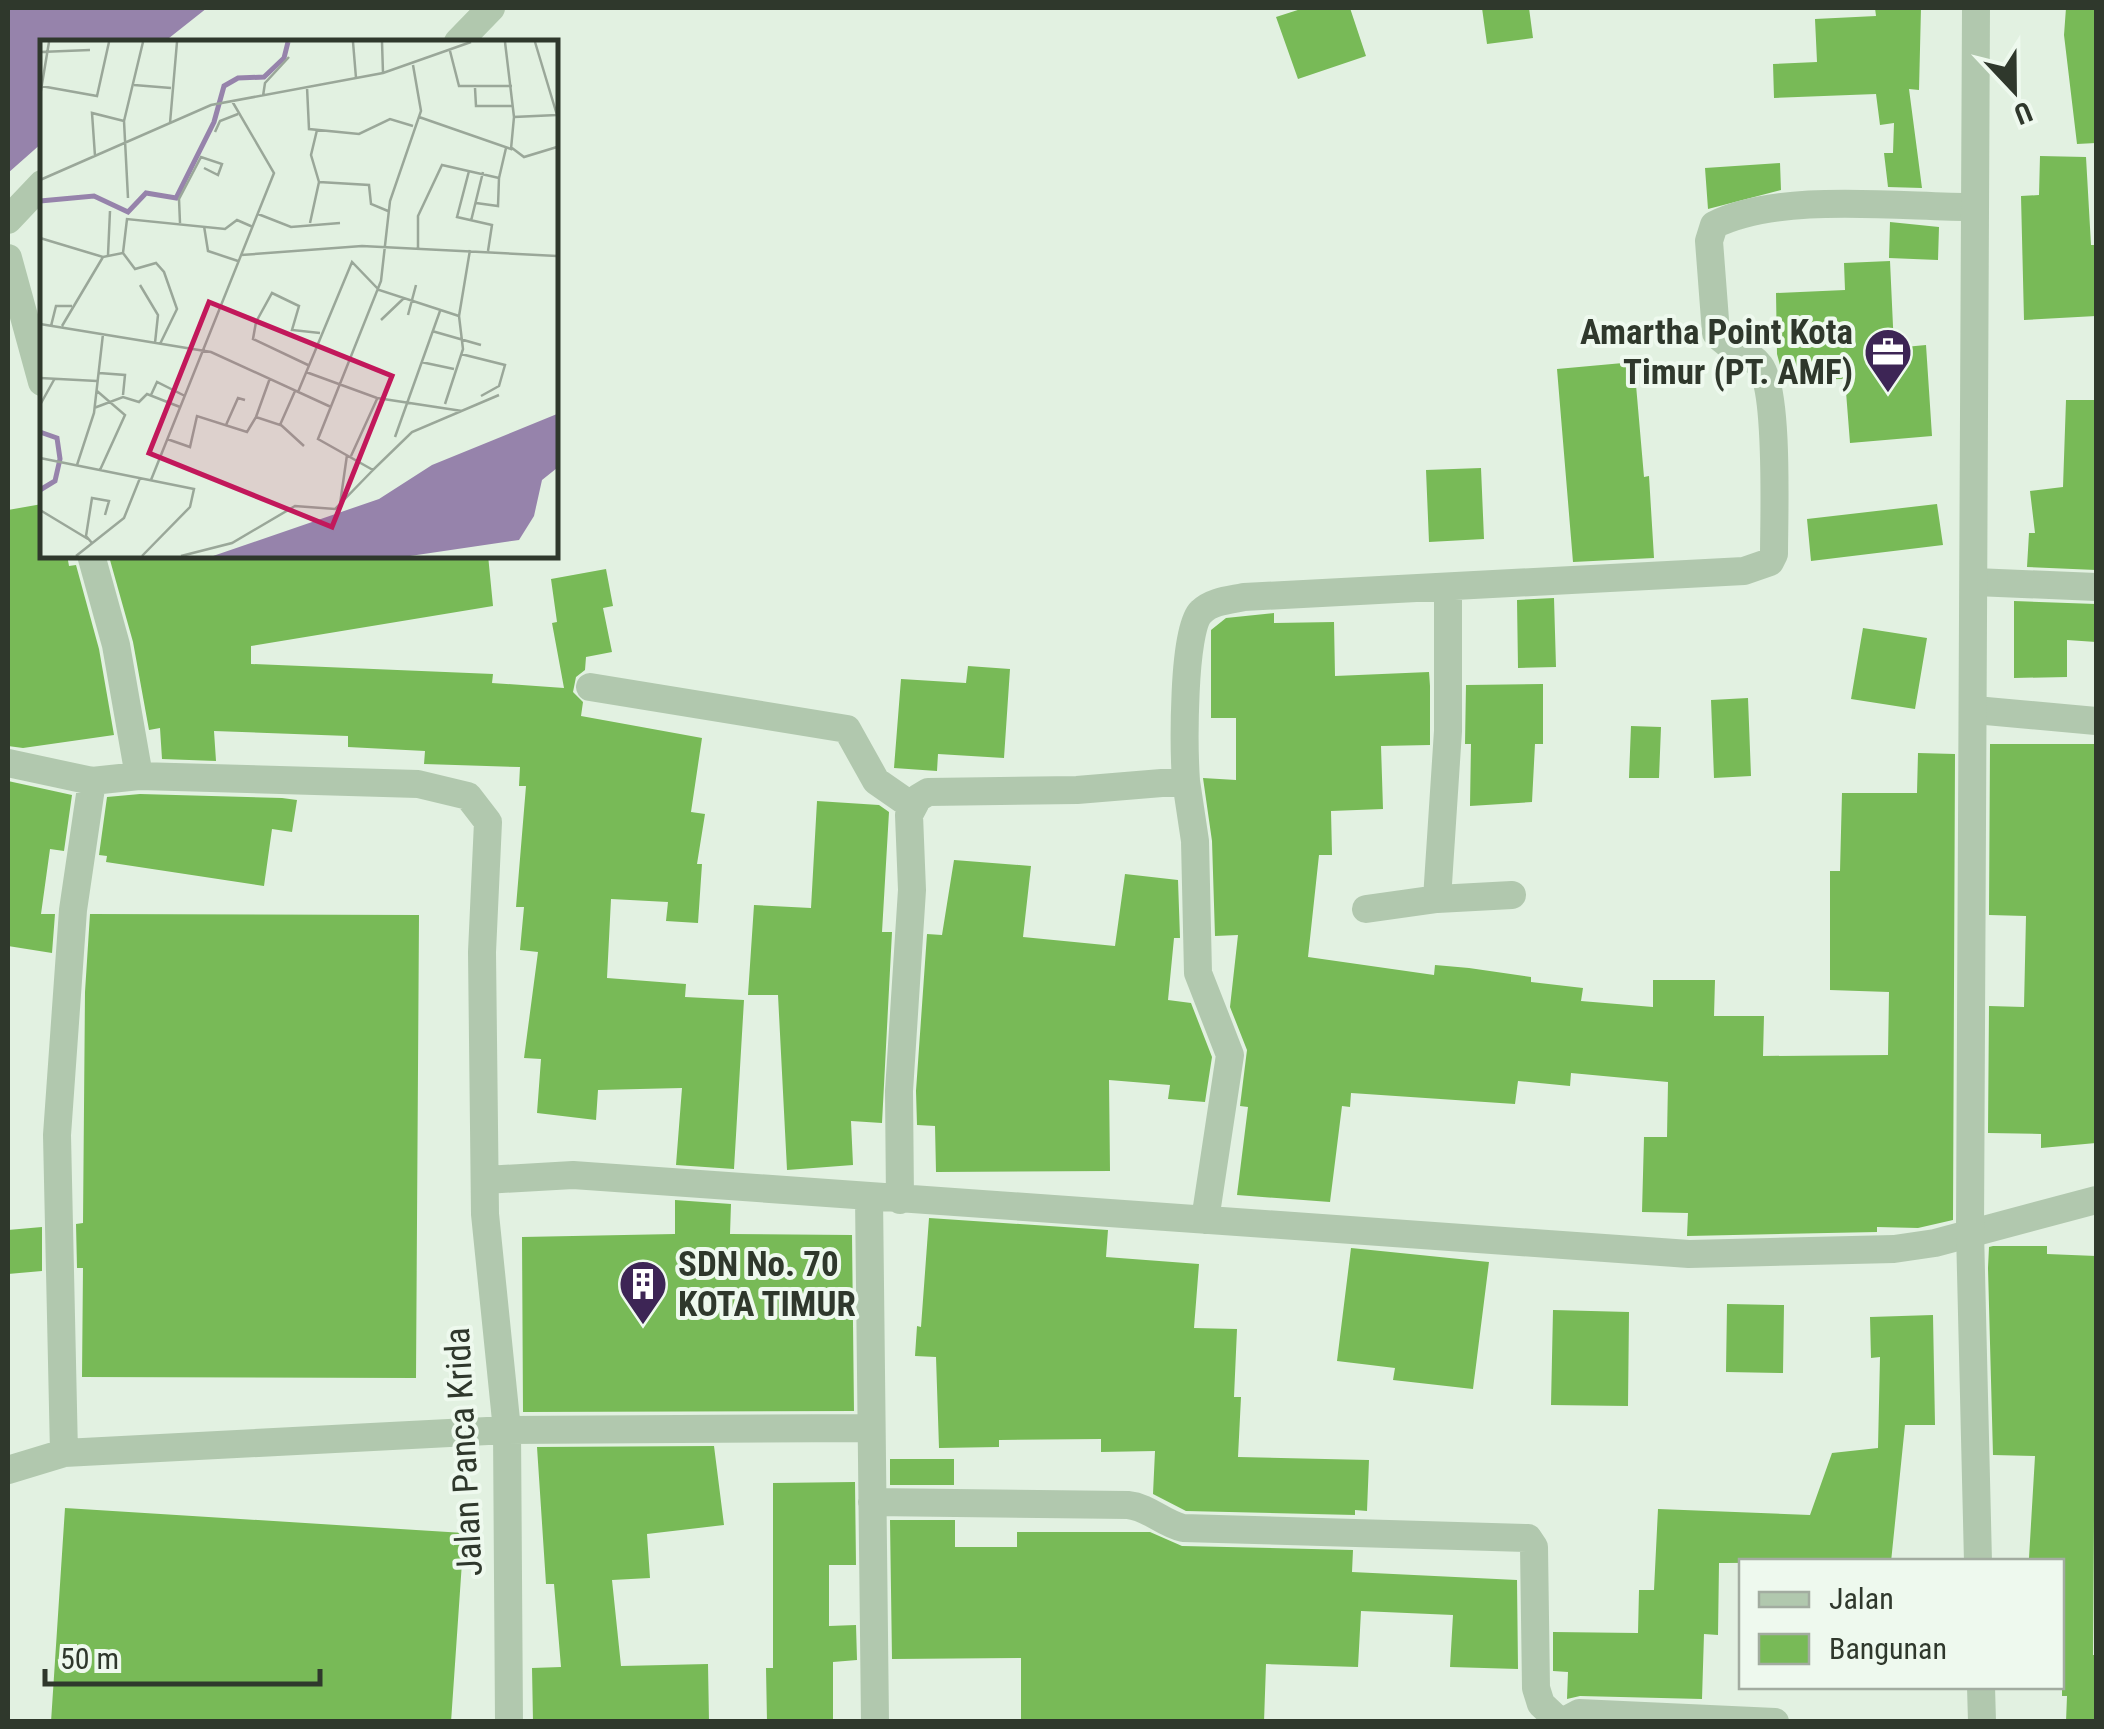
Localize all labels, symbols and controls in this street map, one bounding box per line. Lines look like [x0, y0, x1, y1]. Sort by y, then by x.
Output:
inset map [40, 40, 558, 558]
north arrow [1964, 40, 2064, 140]
text: U [2010, 94, 2037, 131]
place label: Amartha Point Kota Timur (PT. AMF) [1580, 312, 1853, 393]
office icon: Amartha Point Kota Timur (PT. AMF) [1862, 326, 1914, 394]
place label: SDN No. 70 KOTA TIMUR [678, 1244, 856, 1325]
building icon: SDN No. 70 KOTA TIMUR [617, 1258, 669, 1326]
street label: Jalan Panca Krida [437, 1326, 491, 1578]
legend [1739, 1559, 2064, 1689]
text: Jalan [1829, 1581, 1894, 1616]
scale bar [45, 1624, 320, 1686]
text: Bangunan [1829, 1631, 1947, 1666]
text: 50 m [60, 1641, 119, 1676]

